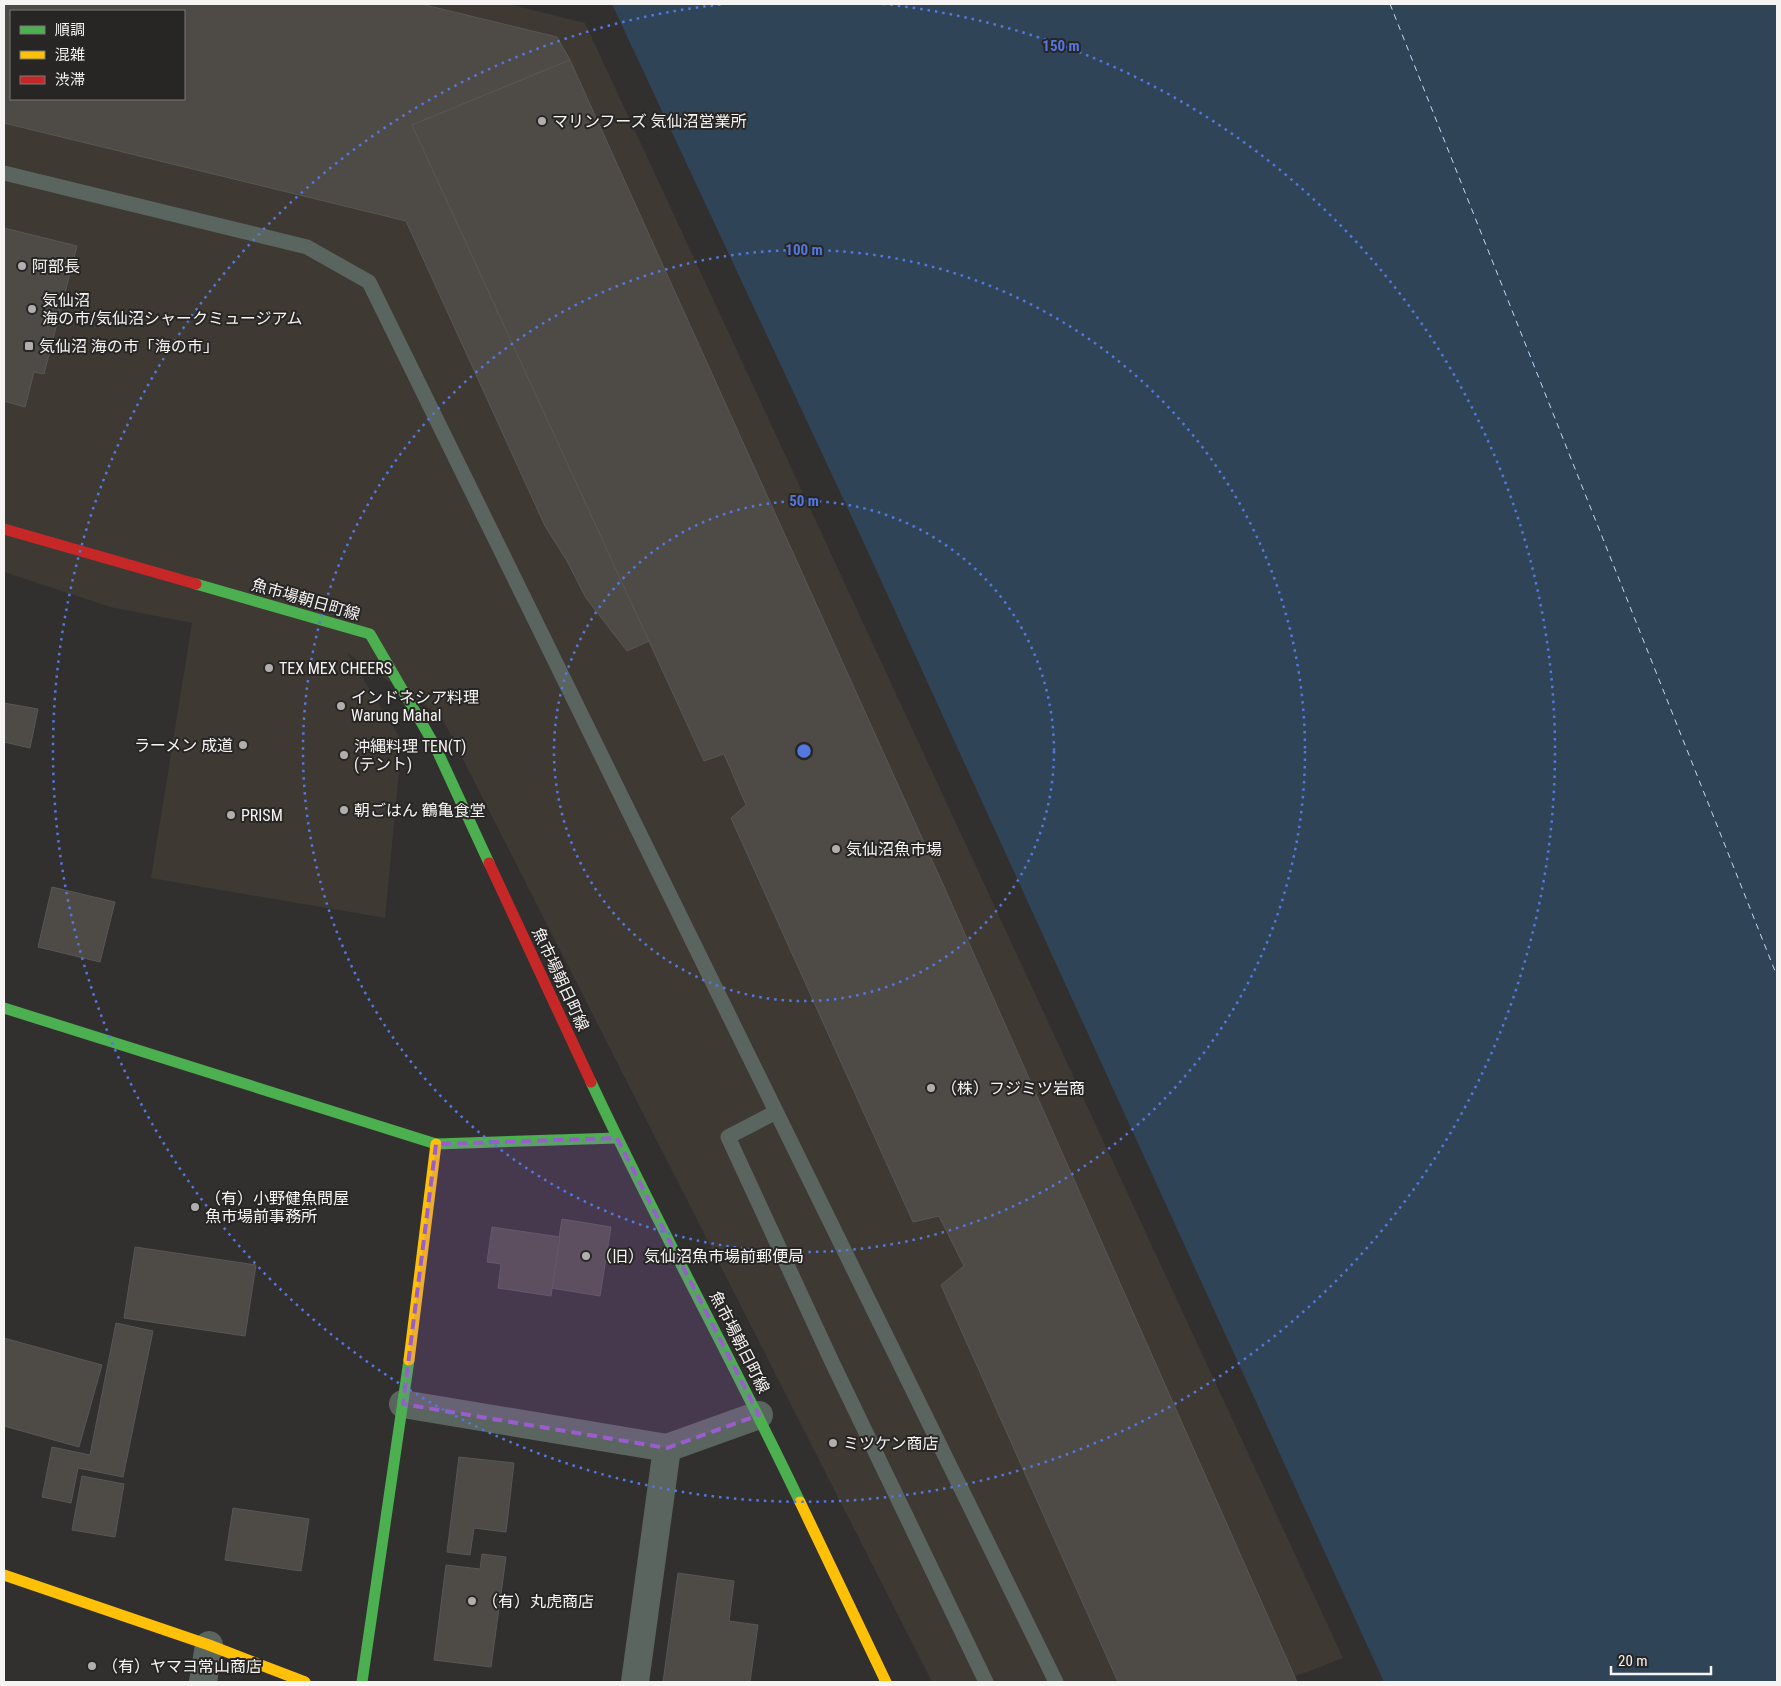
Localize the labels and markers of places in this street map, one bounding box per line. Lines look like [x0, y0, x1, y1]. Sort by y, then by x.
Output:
place label: マリンフーズ 気仙沼営業所 [552, 112, 746, 131]
marker: マリンフーズ 気仙沼営業所 [536, 115, 548, 127]
place label: 阿部長 [32, 257, 80, 276]
marker: 阿部長 [16, 260, 28, 272]
place label: 気仙沼 海の市/気仙沼シャークミュージアム [42, 291, 303, 328]
marker: 気仙沼 海の市/気仙沼シャークミュージアム [26, 303, 38, 315]
place label: 気仙沼 海の市「海の市」 [39, 337, 219, 356]
marker: 気仙沼 海の市「海の市」 [23, 340, 35, 352]
place label: TEX MEX CHEERS [279, 659, 392, 678]
marker: TEX MEX CHEERS [263, 662, 275, 674]
place label: インドネシア料理 Warung Mahal [351, 688, 479, 725]
marker: インドネシア料理 Warung Mahal [335, 700, 347, 712]
place label: ラーメン 成道 [134, 736, 233, 755]
place label: 沖縄料理 TEN(T) (テント) [354, 737, 466, 774]
marker: ラーメン 成道 [237, 739, 249, 751]
centre of rings [795, 742, 813, 760]
marker: 沖縄料理 TEN(T) (テント) [338, 749, 350, 761]
place label: 朝ごはん 鶴亀食堂 [354, 801, 486, 820]
marker: 朝ごはん 鶴亀食堂 [338, 804, 350, 816]
place label: PRISM [241, 806, 283, 825]
marker: PRISM [225, 809, 237, 821]
place label: 気仙沼魚市場 [846, 840, 942, 859]
marker: 気仙沼魚市場 [830, 843, 842, 855]
place label: （株）フジミツ岩商 [941, 1079, 1085, 1098]
marker: （株）フジミツ岩商 [925, 1082, 937, 1094]
place label: （有）小野健魚問屋 魚市場前事務所 [205, 1189, 349, 1226]
marker: （有）小野健魚問屋 魚市場前事務所 [189, 1201, 201, 1213]
place label: （旧）気仙沼魚市場前郵便局 [596, 1247, 804, 1266]
marker: （旧）気仙沼魚市場前郵便局 [580, 1250, 592, 1262]
place label: ミツケン商店 [843, 1434, 939, 1453]
marker: ミツケン商店 [827, 1437, 839, 1449]
place label: （有）丸虎商店 [482, 1592, 594, 1611]
marker: （有）丸虎商店 [466, 1595, 478, 1607]
place label: （有）ヤマヨ常山商店 [102, 1657, 262, 1676]
marker: （有）ヤマヨ常山商店 [86, 1660, 98, 1672]

